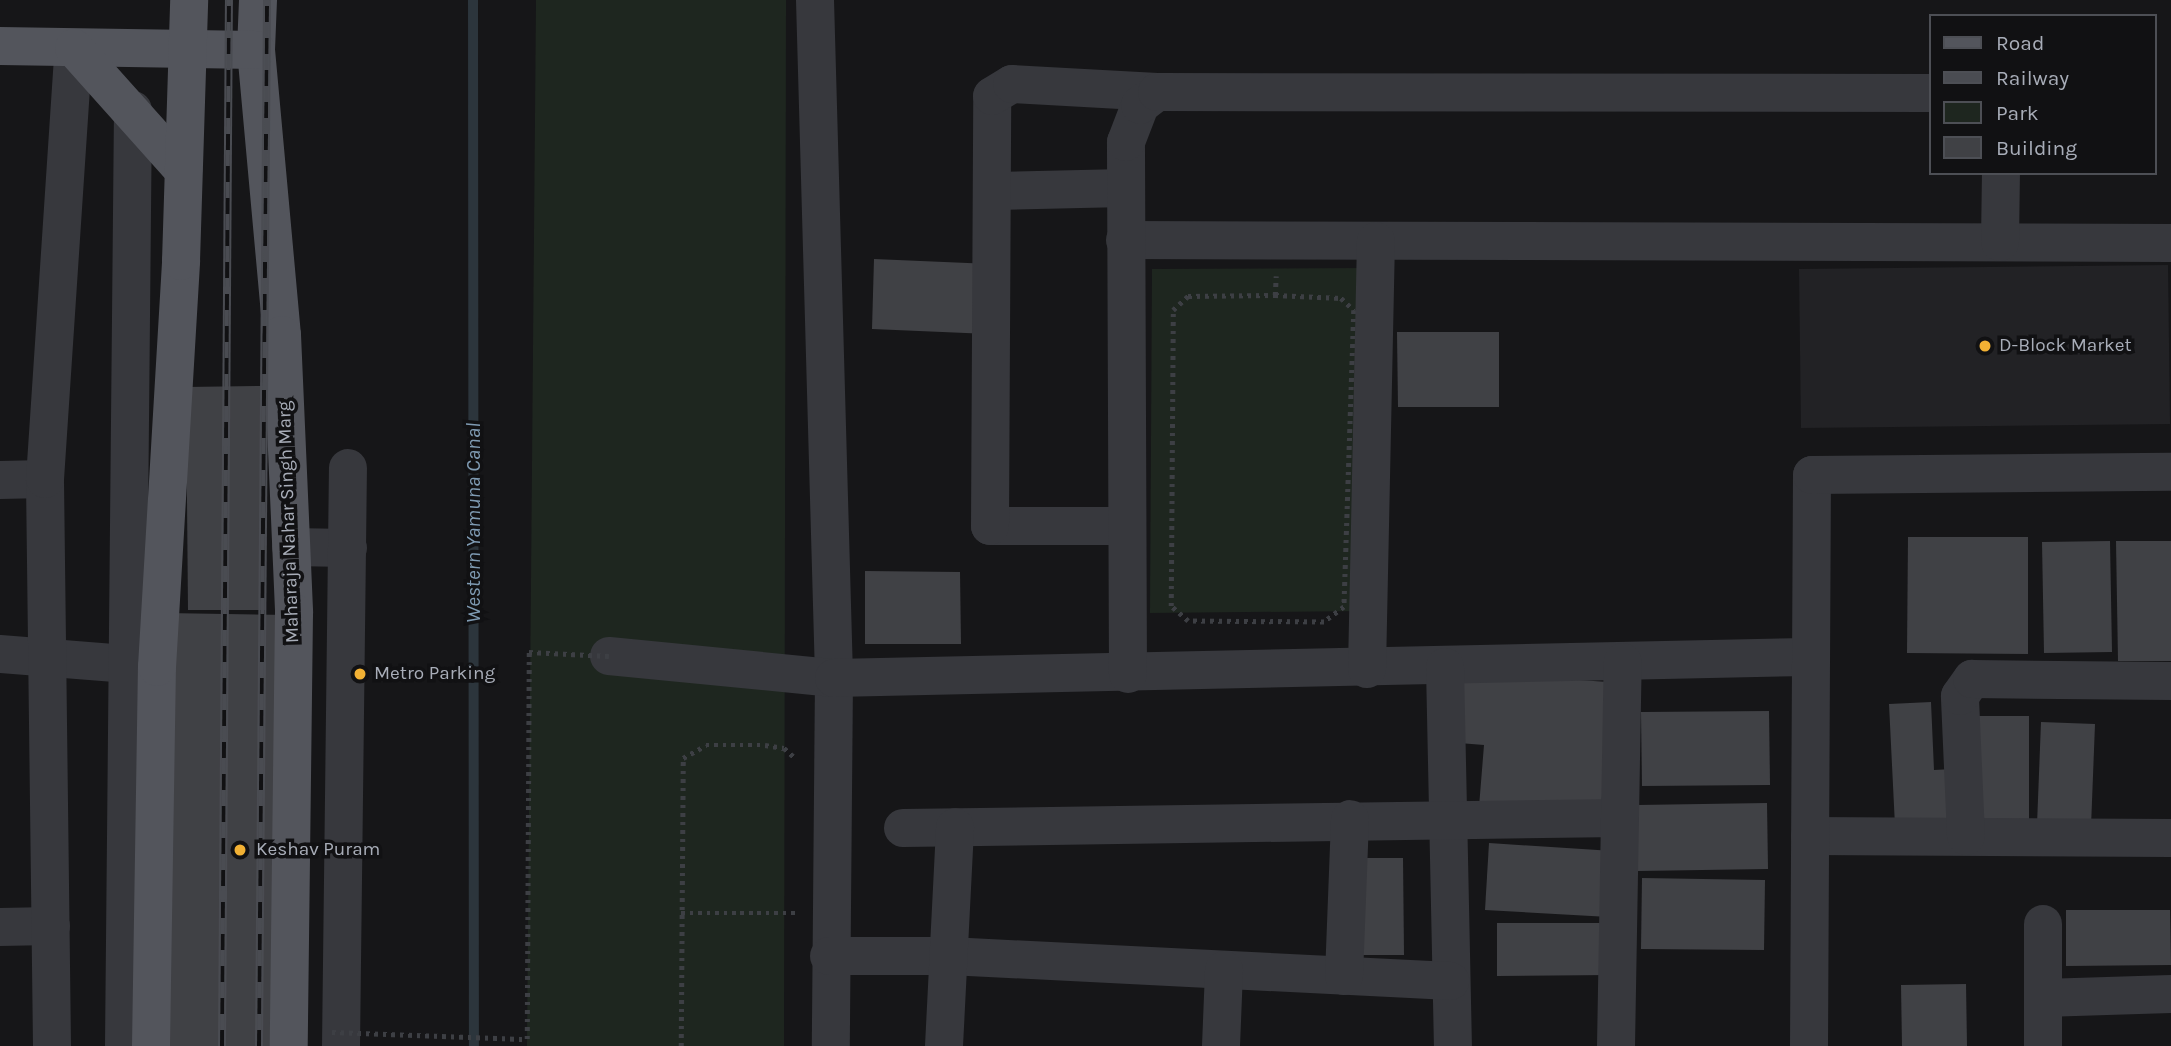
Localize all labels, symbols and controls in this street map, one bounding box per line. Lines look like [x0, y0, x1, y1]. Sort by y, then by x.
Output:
legend [1930, 14, 2157, 175]
text: Road [1996, 31, 2044, 55]
text: Railway [1996, 66, 2069, 90]
text: Park [1996, 101, 2039, 125]
text: Building [1996, 136, 2077, 160]
place label: D-Block Market [1999, 335, 2132, 357]
marker: D-Block Market [1977, 338, 1993, 354]
street label: Maharaja Nahar Singh Marg [273, 400, 305, 644]
water label: Western Yamuna Canal [460, 423, 486, 623]
place label: Metro Parking [374, 663, 495, 685]
marker: Metro Parking [352, 666, 368, 682]
place label: Keshav Puram [256, 839, 380, 861]
marker: Keshav Puram [230, 840, 250, 860]

